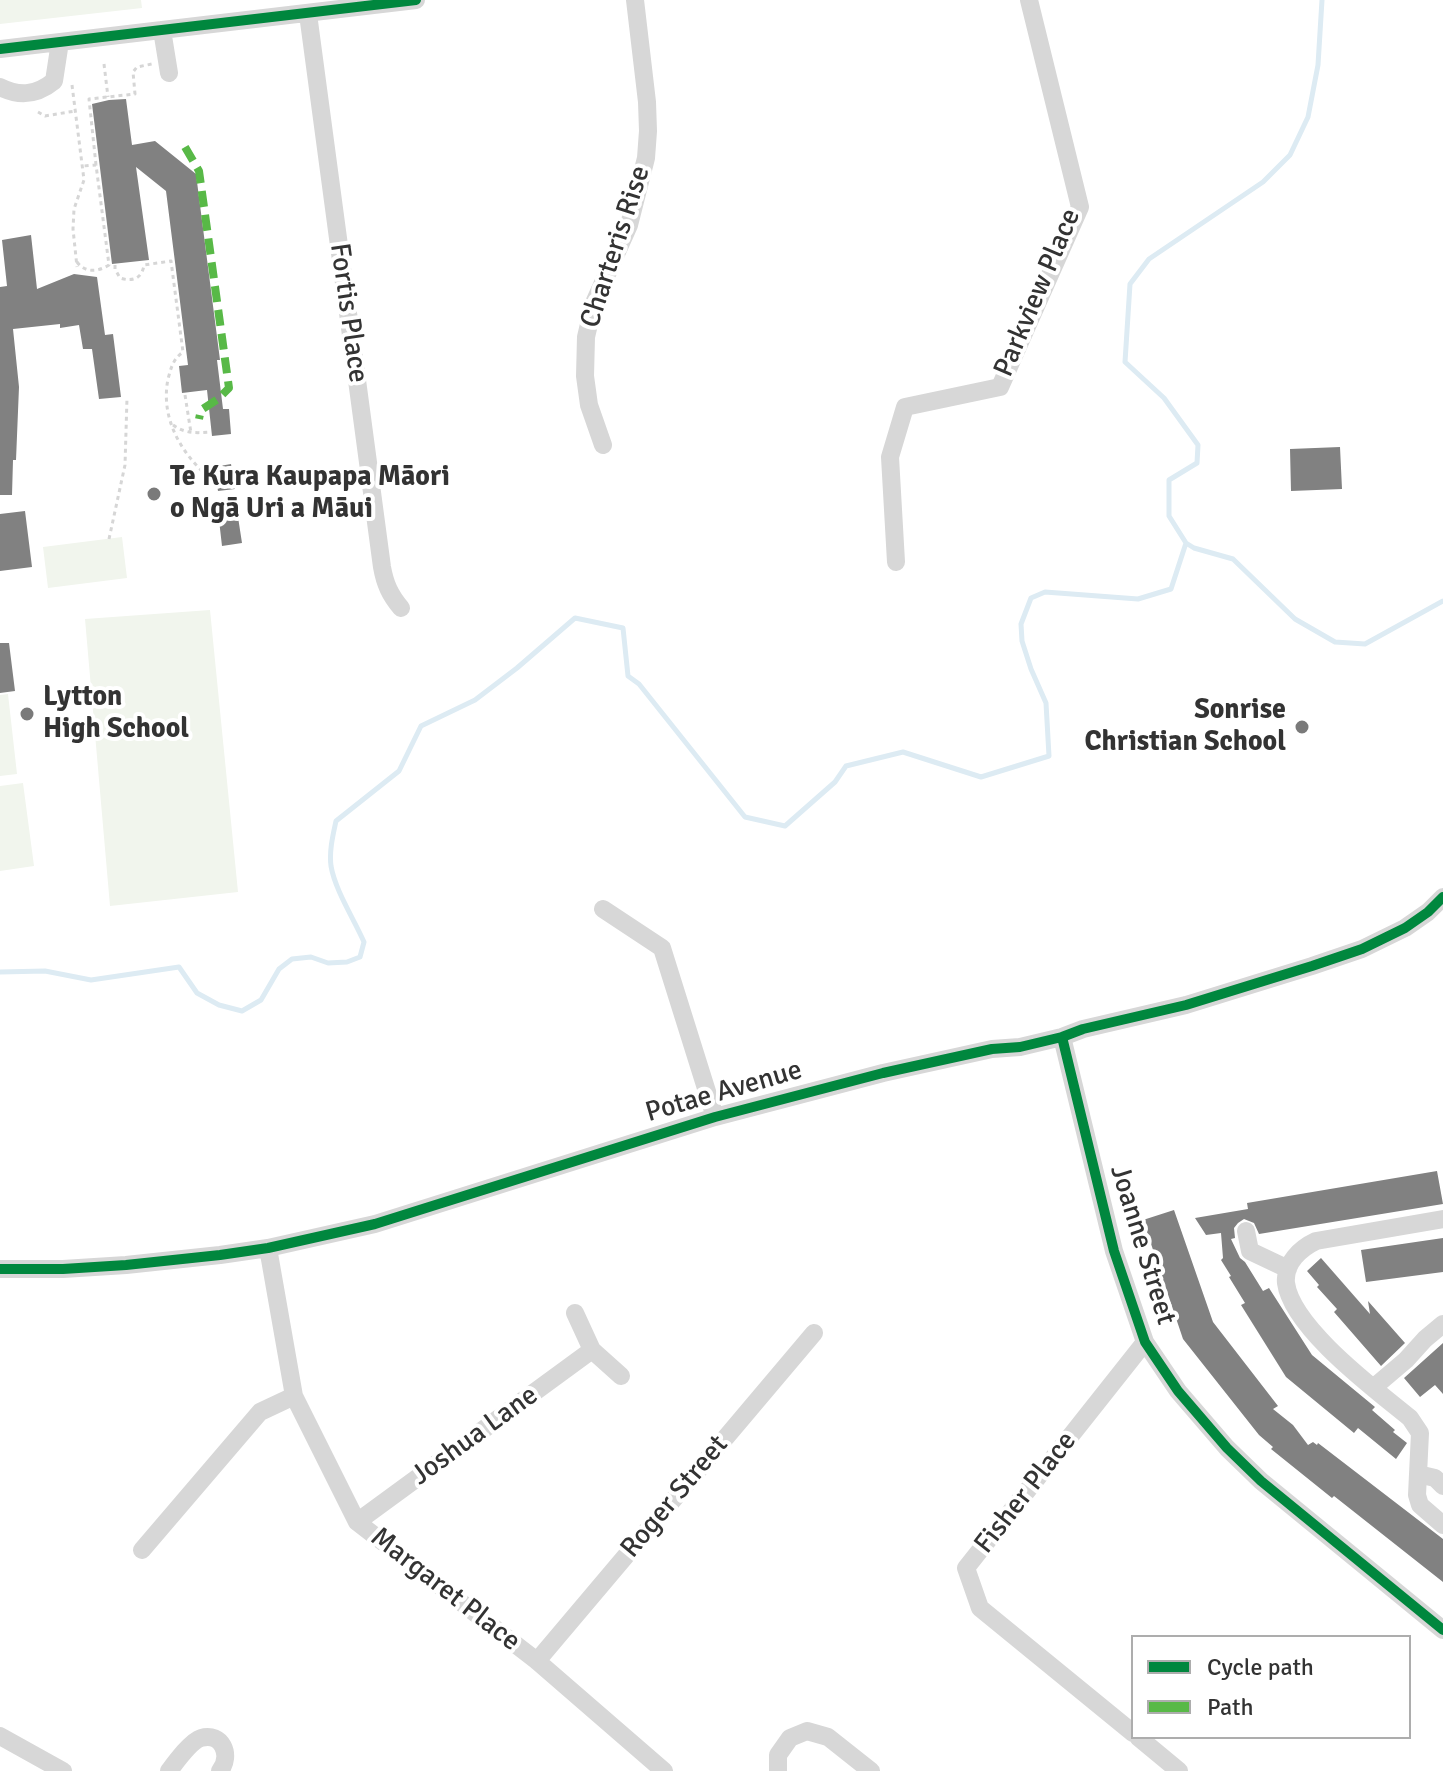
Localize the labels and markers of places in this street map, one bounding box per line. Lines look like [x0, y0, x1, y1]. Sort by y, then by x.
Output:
place label: Te Kura Kaupapa Māori o Ngā Uri a Māui [170, 461, 450, 527]
marker: Te Kura Kaupapa Māori o Ngā Uri a Māui [145, 485, 163, 503]
place label: Lytton High School [43, 681, 189, 747]
place label: Sonrise Christian School [1085, 694, 1286, 760]
marker: Lytton High School [18, 705, 36, 723]
marker: Sonrise Christian School [1293, 718, 1311, 736]

